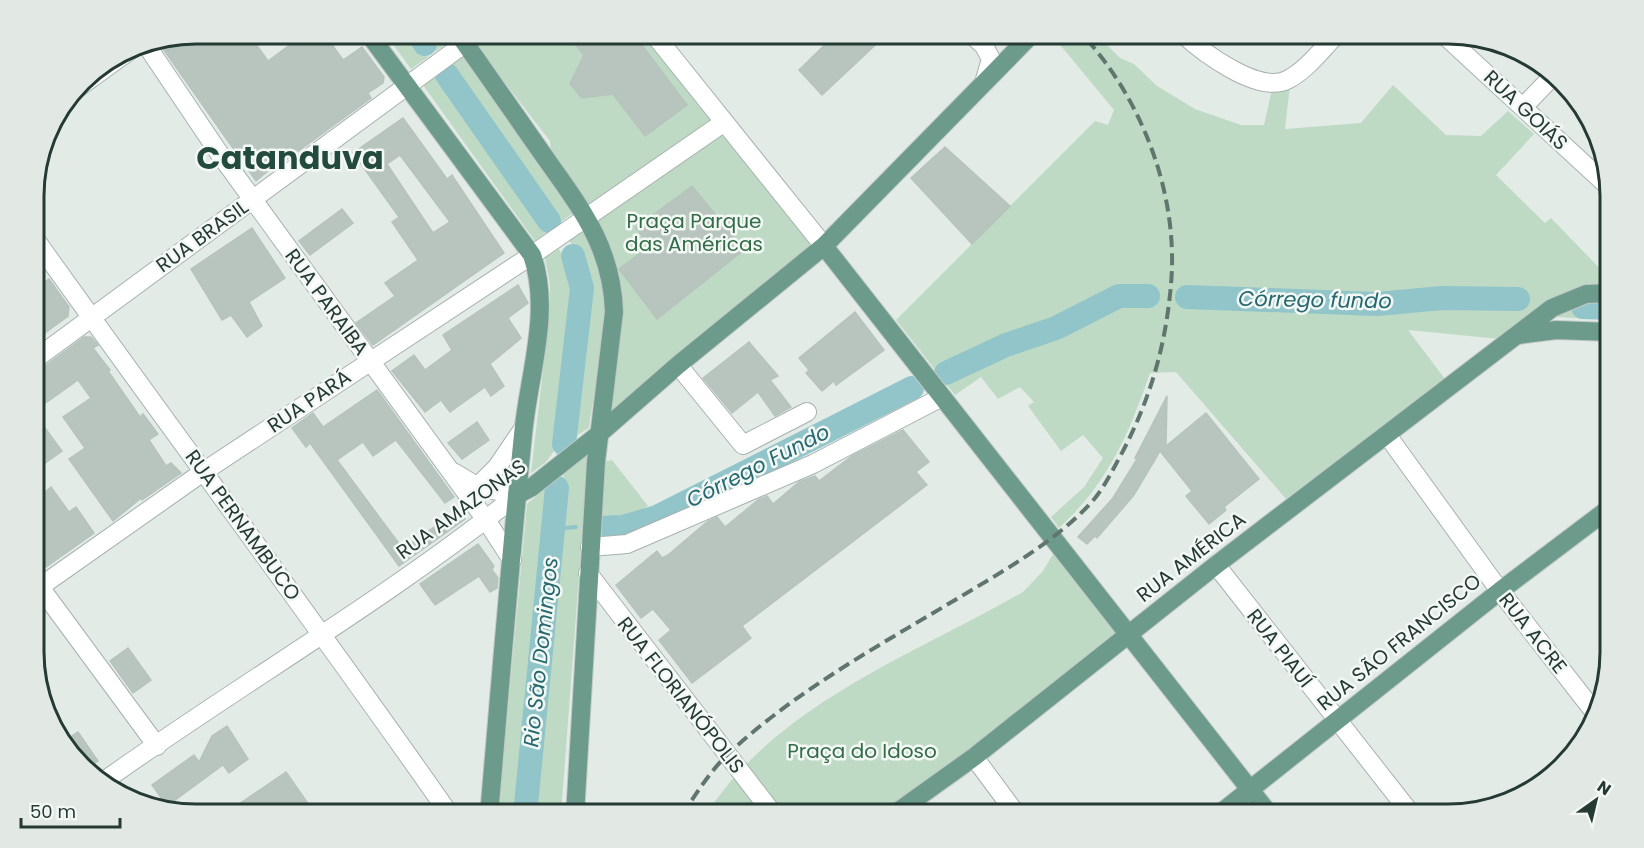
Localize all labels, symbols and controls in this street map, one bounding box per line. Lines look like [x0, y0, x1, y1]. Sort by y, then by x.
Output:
street label: RUA GOIÁS [1478, 64, 1574, 156]
district label: Catanduva [196, 135, 384, 180]
street label: RUA BRASIL [150, 193, 254, 279]
park label: Praça Parque das Américas [625, 207, 763, 258]
street label: RUA PARAIBA [279, 243, 375, 361]
water label: Córrego fundo [1238, 284, 1392, 315]
street label: RUA PARÁ [262, 363, 356, 439]
water label: Córrego Fundo [681, 417, 834, 514]
street label: RUA PERNAMBUCO [179, 444, 307, 606]
street label: RUA AMAZONAS [390, 452, 532, 566]
street label: RUA AMÉRICA [1131, 506, 1251, 608]
water label: Rio São Domingos [516, 556, 565, 748]
street label: RUA SÃO FRANCISCO [1311, 567, 1487, 717]
street label: RUA ACRE [1492, 587, 1574, 679]
street label: RUA PIAUÍ [1240, 603, 1320, 693]
street label: RUA FLORIANÓPOLIS [611, 611, 751, 779]
park label: Praça do Idoso [787, 737, 937, 765]
north arrow [1566, 770, 1626, 830]
text: N [1593, 775, 1616, 801]
scale bar [21, 791, 120, 829]
text: 50 m [30, 799, 76, 824]

